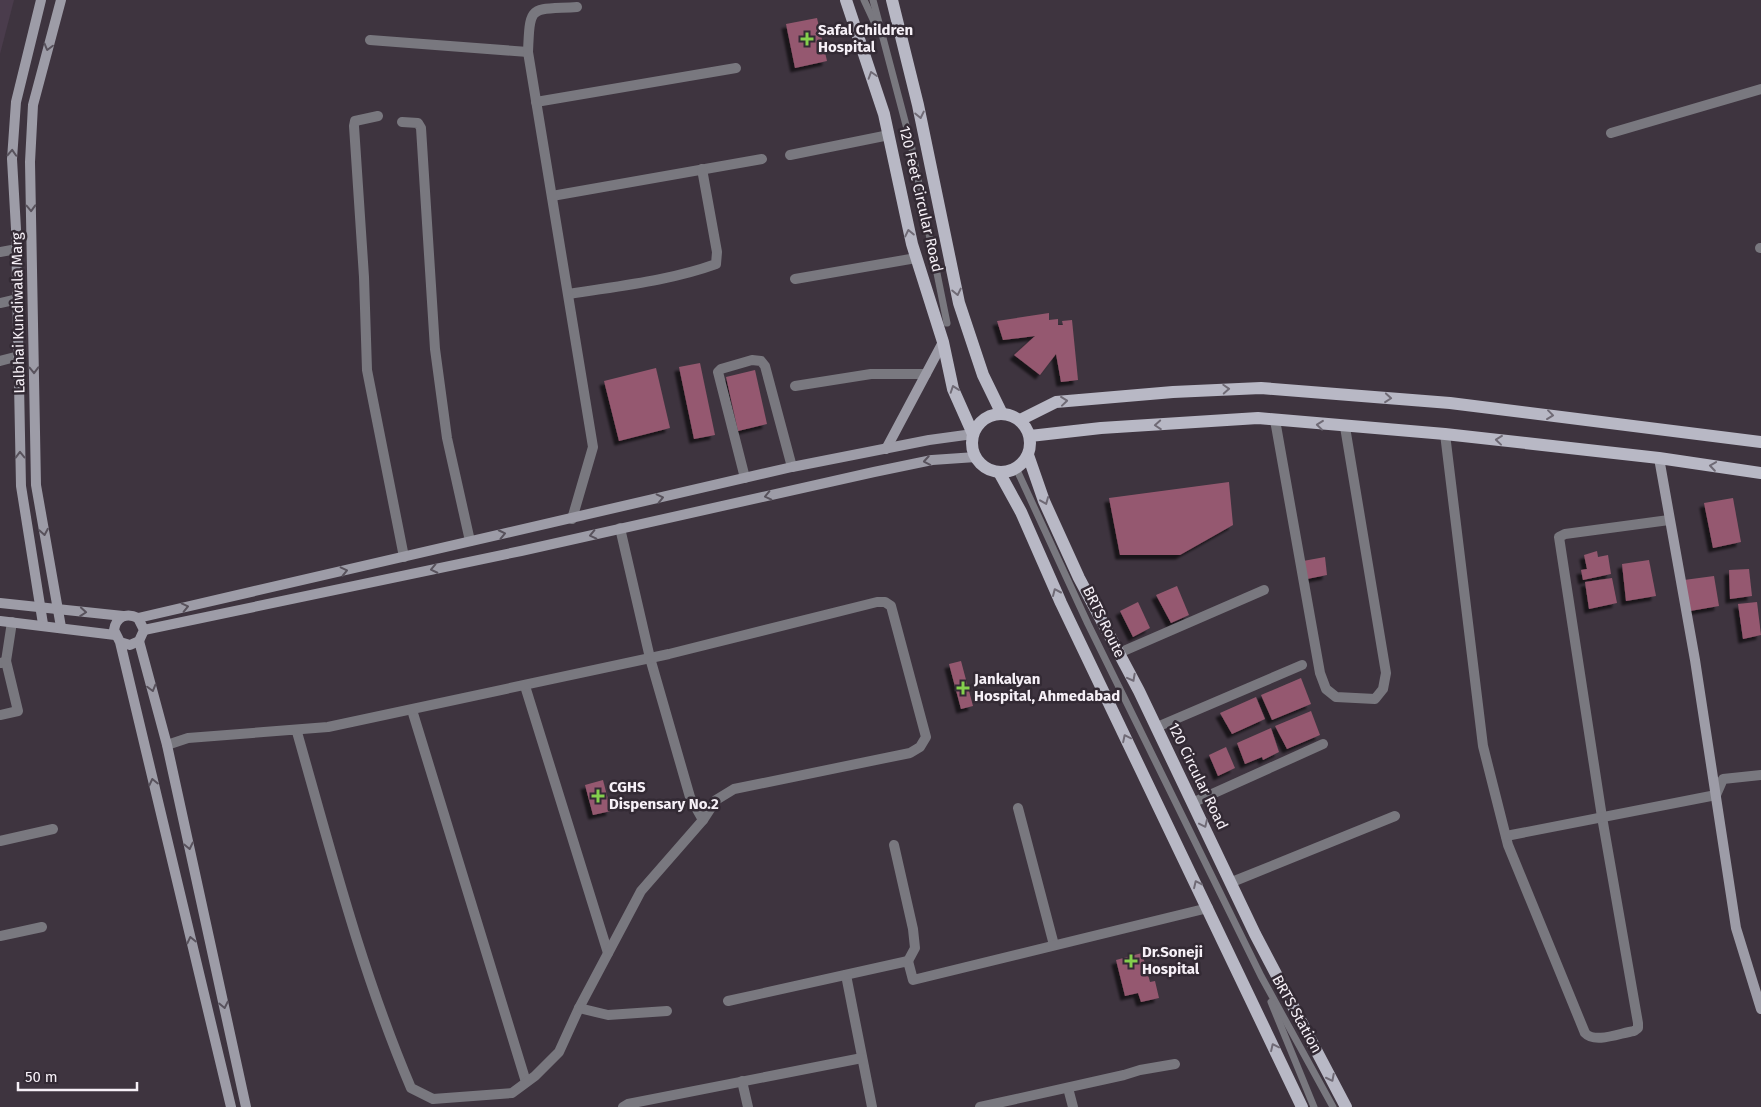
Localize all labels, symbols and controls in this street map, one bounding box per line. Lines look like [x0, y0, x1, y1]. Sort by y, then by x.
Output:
place label: Safal Children Hospital [818, 21, 913, 56]
marker: Safal Children Hospital [800, 32, 814, 46]
one-way arrow [44, 43, 54, 51]
one-way arrow [867, 72, 877, 80]
one-way arrow [914, 111, 925, 120]
street label: 120 Feet Circular Road [895, 124, 947, 274]
one-way arrow [7, 148, 18, 156]
one-way arrow [26, 204, 37, 212]
one-way arrow [905, 229, 915, 238]
street label: Lalbhai Kundiwala Marg [8, 232, 28, 394]
one-way arrow [951, 287, 961, 296]
one-way arrow [29, 366, 39, 374]
one-way arrow [1223, 384, 1231, 395]
one-way arrow [950, 385, 960, 394]
one-way arrow [1385, 392, 1393, 403]
one-way arrow [1061, 396, 1069, 407]
one-way arrow [1546, 409, 1554, 420]
one-way arrow [1154, 419, 1162, 430]
one-way arrow [1316, 420, 1324, 431]
one-way arrow [1495, 435, 1503, 446]
one-way arrow [15, 451, 25, 458]
one-way arrow [923, 456, 931, 466]
one-way arrow [1708, 461, 1717, 471]
one-way arrow [764, 490, 773, 500]
one-way arrow [656, 493, 665, 504]
one-way arrow [1038, 496, 1049, 505]
one-way arrow [39, 527, 49, 536]
one-way arrow [588, 529, 597, 540]
one-way arrow [498, 530, 506, 540]
one-way arrow [429, 563, 438, 574]
one-way arrow [339, 566, 348, 577]
street label: BRTS Route [1079, 583, 1129, 661]
one-way arrow [1051, 588, 1062, 597]
one-way arrow [181, 602, 190, 613]
one-way arrow [80, 607, 88, 618]
place label: Jankalyan Hospital, Ahmedabad [973, 670, 1120, 705]
one-way arrow [1126, 673, 1136, 682]
marker: Jankalyan Hospital, Ahmedabad [956, 681, 970, 695]
one-way arrow [146, 683, 156, 691]
street label: 120 Circular Road [1164, 720, 1232, 832]
one-way arrow [1122, 734, 1133, 743]
one-way arrow [148, 778, 159, 787]
place label: CGHS Dispensary No.2 [609, 778, 719, 813]
marker: CGHS Dispensary No.2 [591, 789, 605, 803]
one-way arrow [1198, 818, 1208, 827]
one-way arrow [183, 842, 194, 850]
one-way arrow [1193, 880, 1204, 889]
one-way arrow [186, 936, 197, 945]
place label: Dr.Soneji Hospital [1142, 943, 1203, 978]
marker: Dr.Soneji Hospital [1124, 954, 1138, 968]
street label: BRTS Station [1268, 972, 1326, 1056]
one-way arrow [218, 1000, 228, 1009]
one-way arrow [1270, 1043, 1280, 1052]
scale bar [18, 1060, 136, 1092]
text: 50 m [25, 1068, 58, 1086]
one-way arrow [1325, 1073, 1335, 1082]

